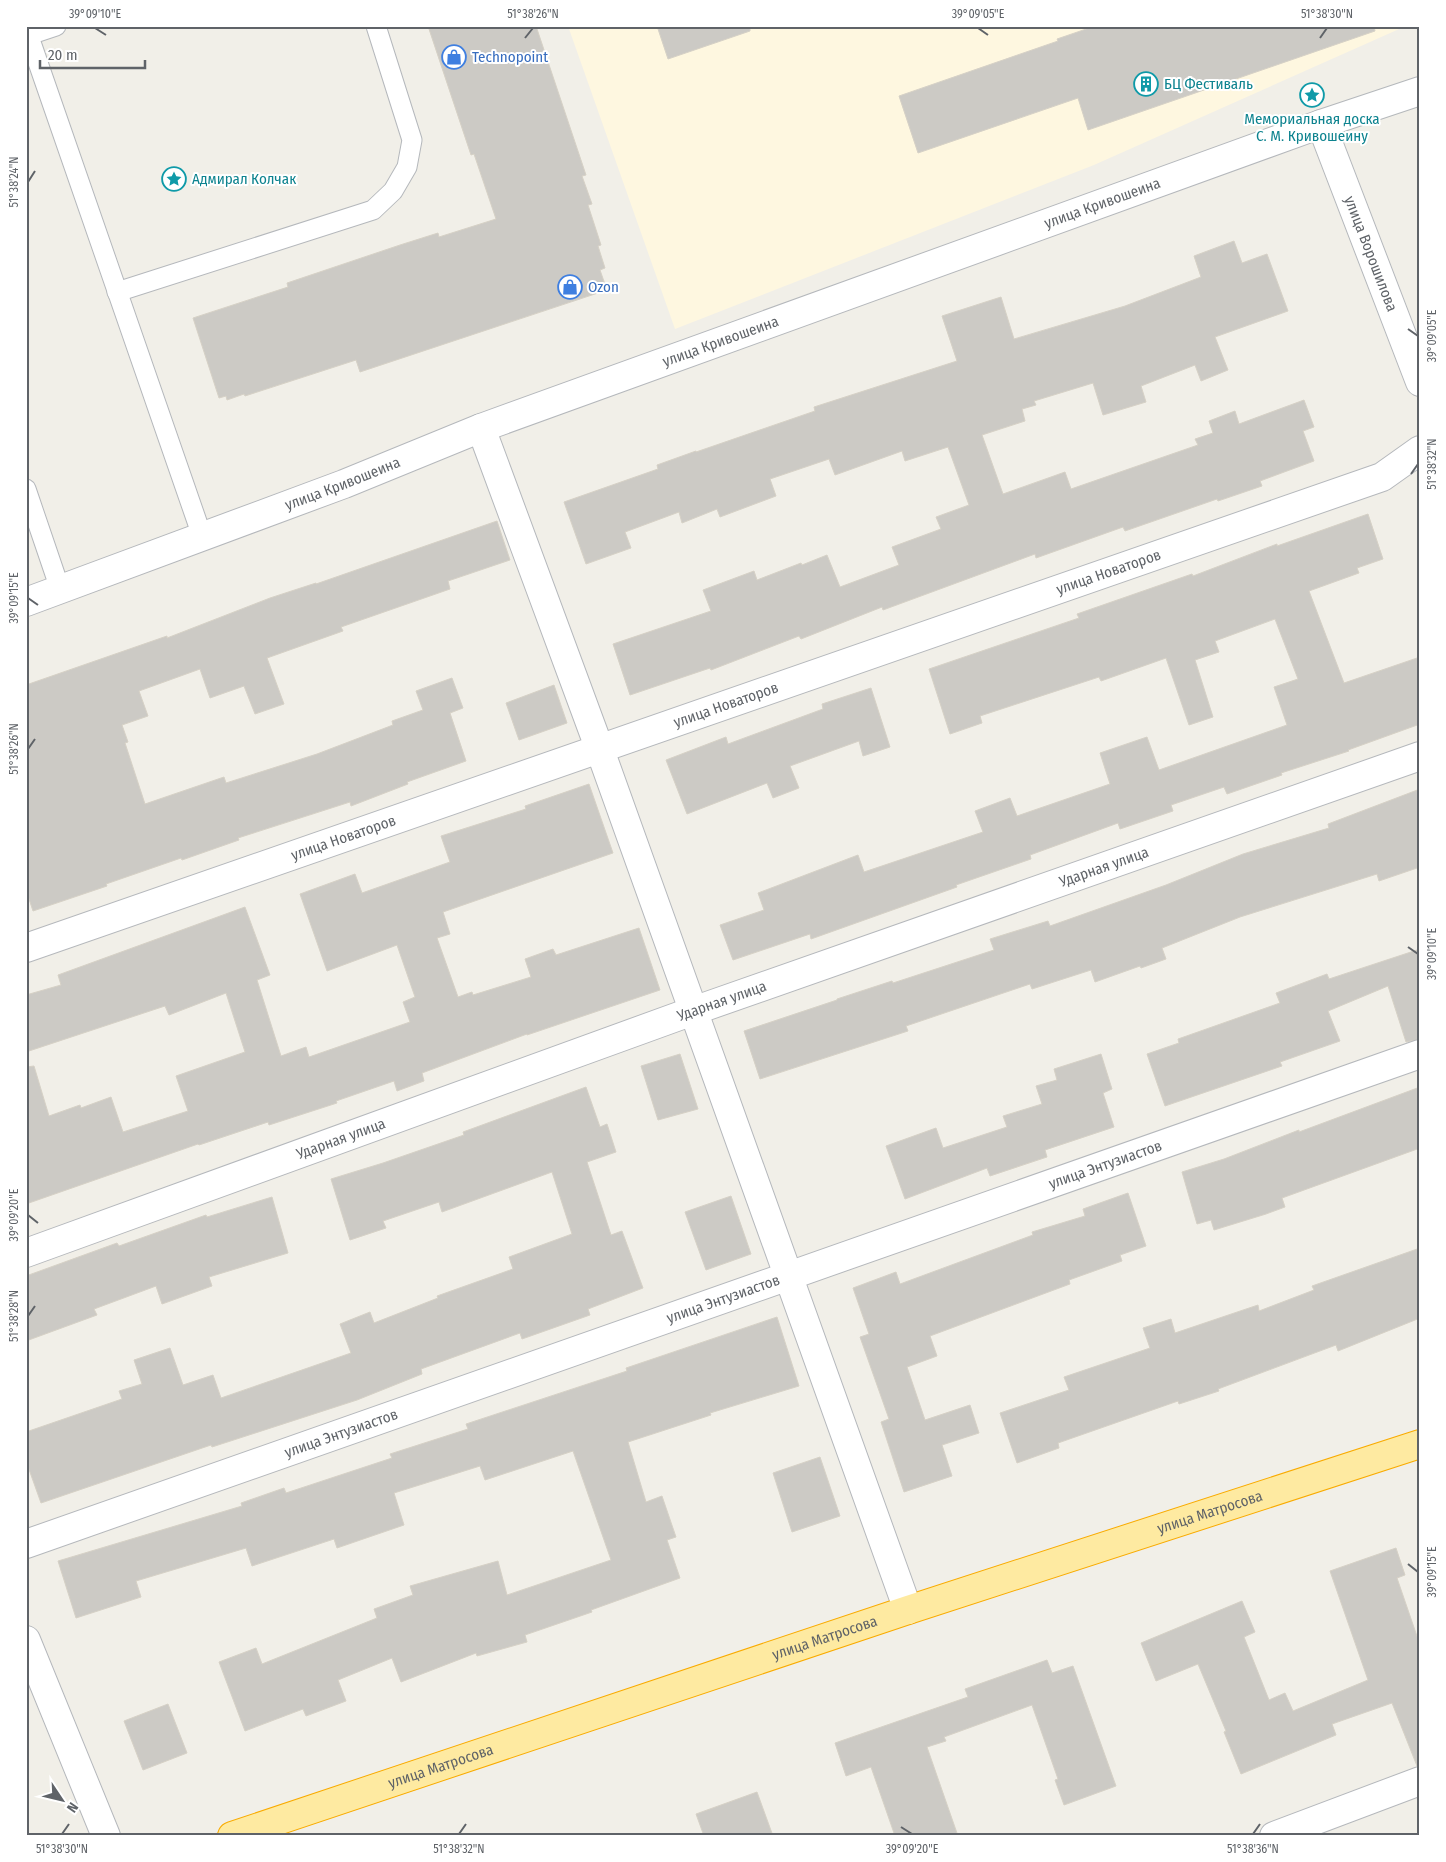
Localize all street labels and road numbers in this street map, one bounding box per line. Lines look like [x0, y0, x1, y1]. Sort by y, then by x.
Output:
street label: улица Кривошеина [1042, 174, 1163, 232]
street label: улица Ворошилова [1340, 193, 1401, 314]
street label: улица Кривошеина [660, 312, 781, 371]
street label: улица Кривошеина [282, 453, 403, 514]
street label: улица Новаторов [1054, 545, 1163, 598]
street label: улица Новаторов [671, 678, 781, 731]
street label: улица Новаторов [289, 811, 398, 864]
street label: Ударная улица [1056, 843, 1151, 891]
street label: Ударная улица [674, 977, 769, 1025]
street label: Ударная улица [293, 1114, 388, 1163]
street label: улица Энтузиастов [1046, 1136, 1164, 1193]
street label: улица Энтузиастов [664, 1271, 782, 1327]
street label: улица Энтузиастов [282, 1405, 400, 1461]
street label: улица Матросова [1155, 1487, 1265, 1538]
street label: улица Матросова [770, 1612, 880, 1664]
street label: улица Матросова [386, 1740, 495, 1792]

